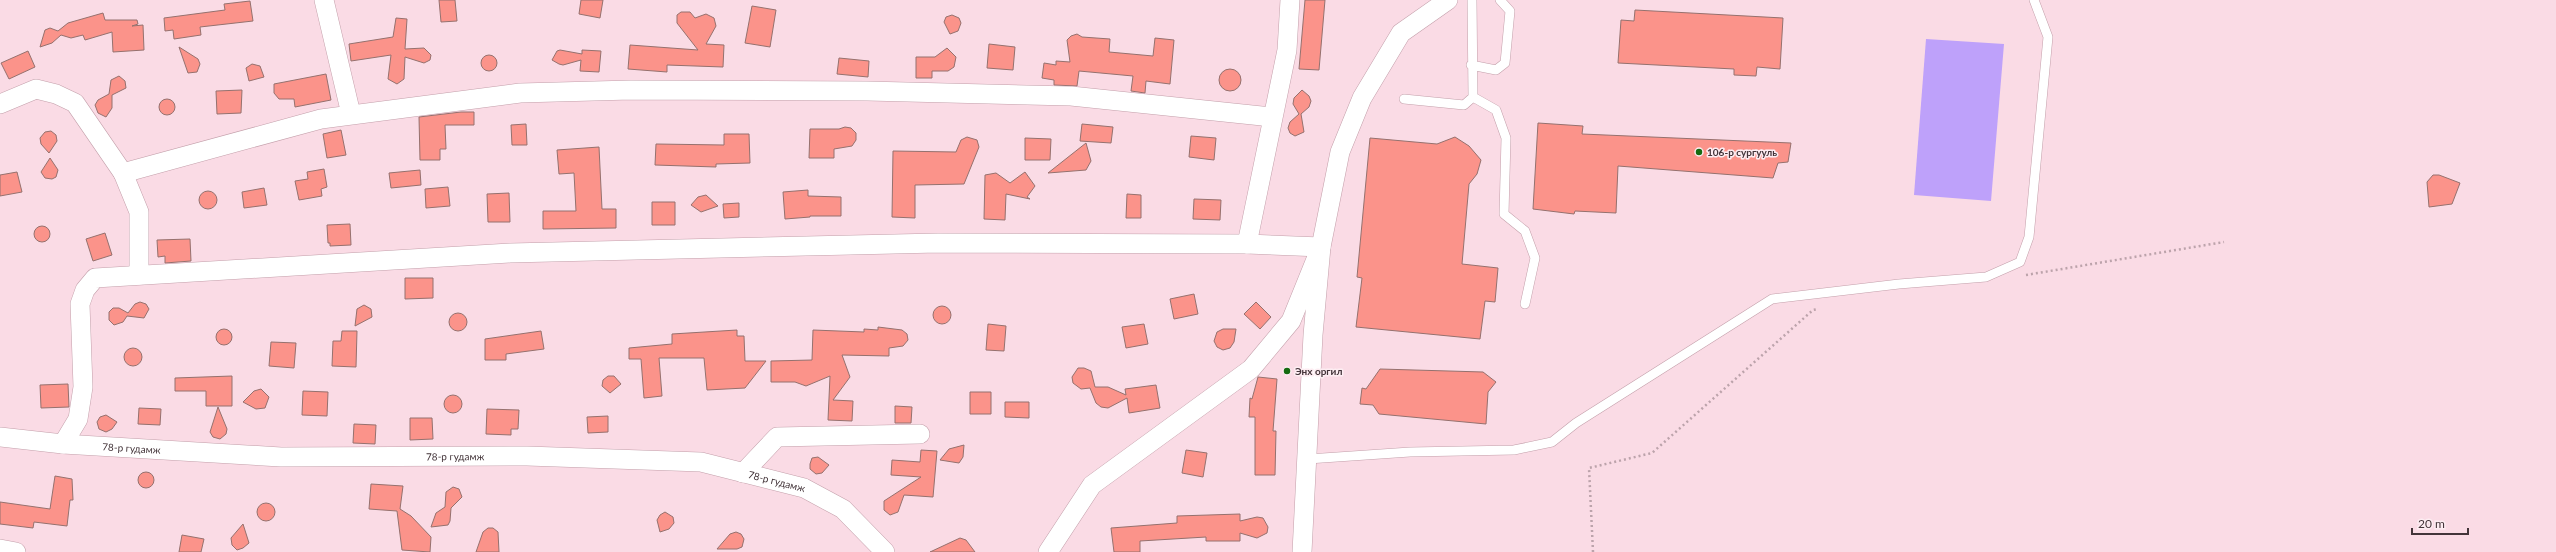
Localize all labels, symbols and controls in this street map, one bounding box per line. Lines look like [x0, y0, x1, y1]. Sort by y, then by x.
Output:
place label: 106-р сургууль [1707, 146, 1777, 158]
marker: 106-р сургууль [1694, 147, 1704, 157]
place label: Энх оргил [1295, 365, 1342, 377]
marker: Энх оргил [1282, 366, 1292, 376]
street label: 78-р гудамж [102, 440, 161, 456]
street label: 78-р гудамж [426, 450, 485, 462]
street label: 78-р гудамж [747, 468, 807, 494]
scale bar [2412, 510, 2468, 536]
text: 20 m [2418, 516, 2445, 531]

